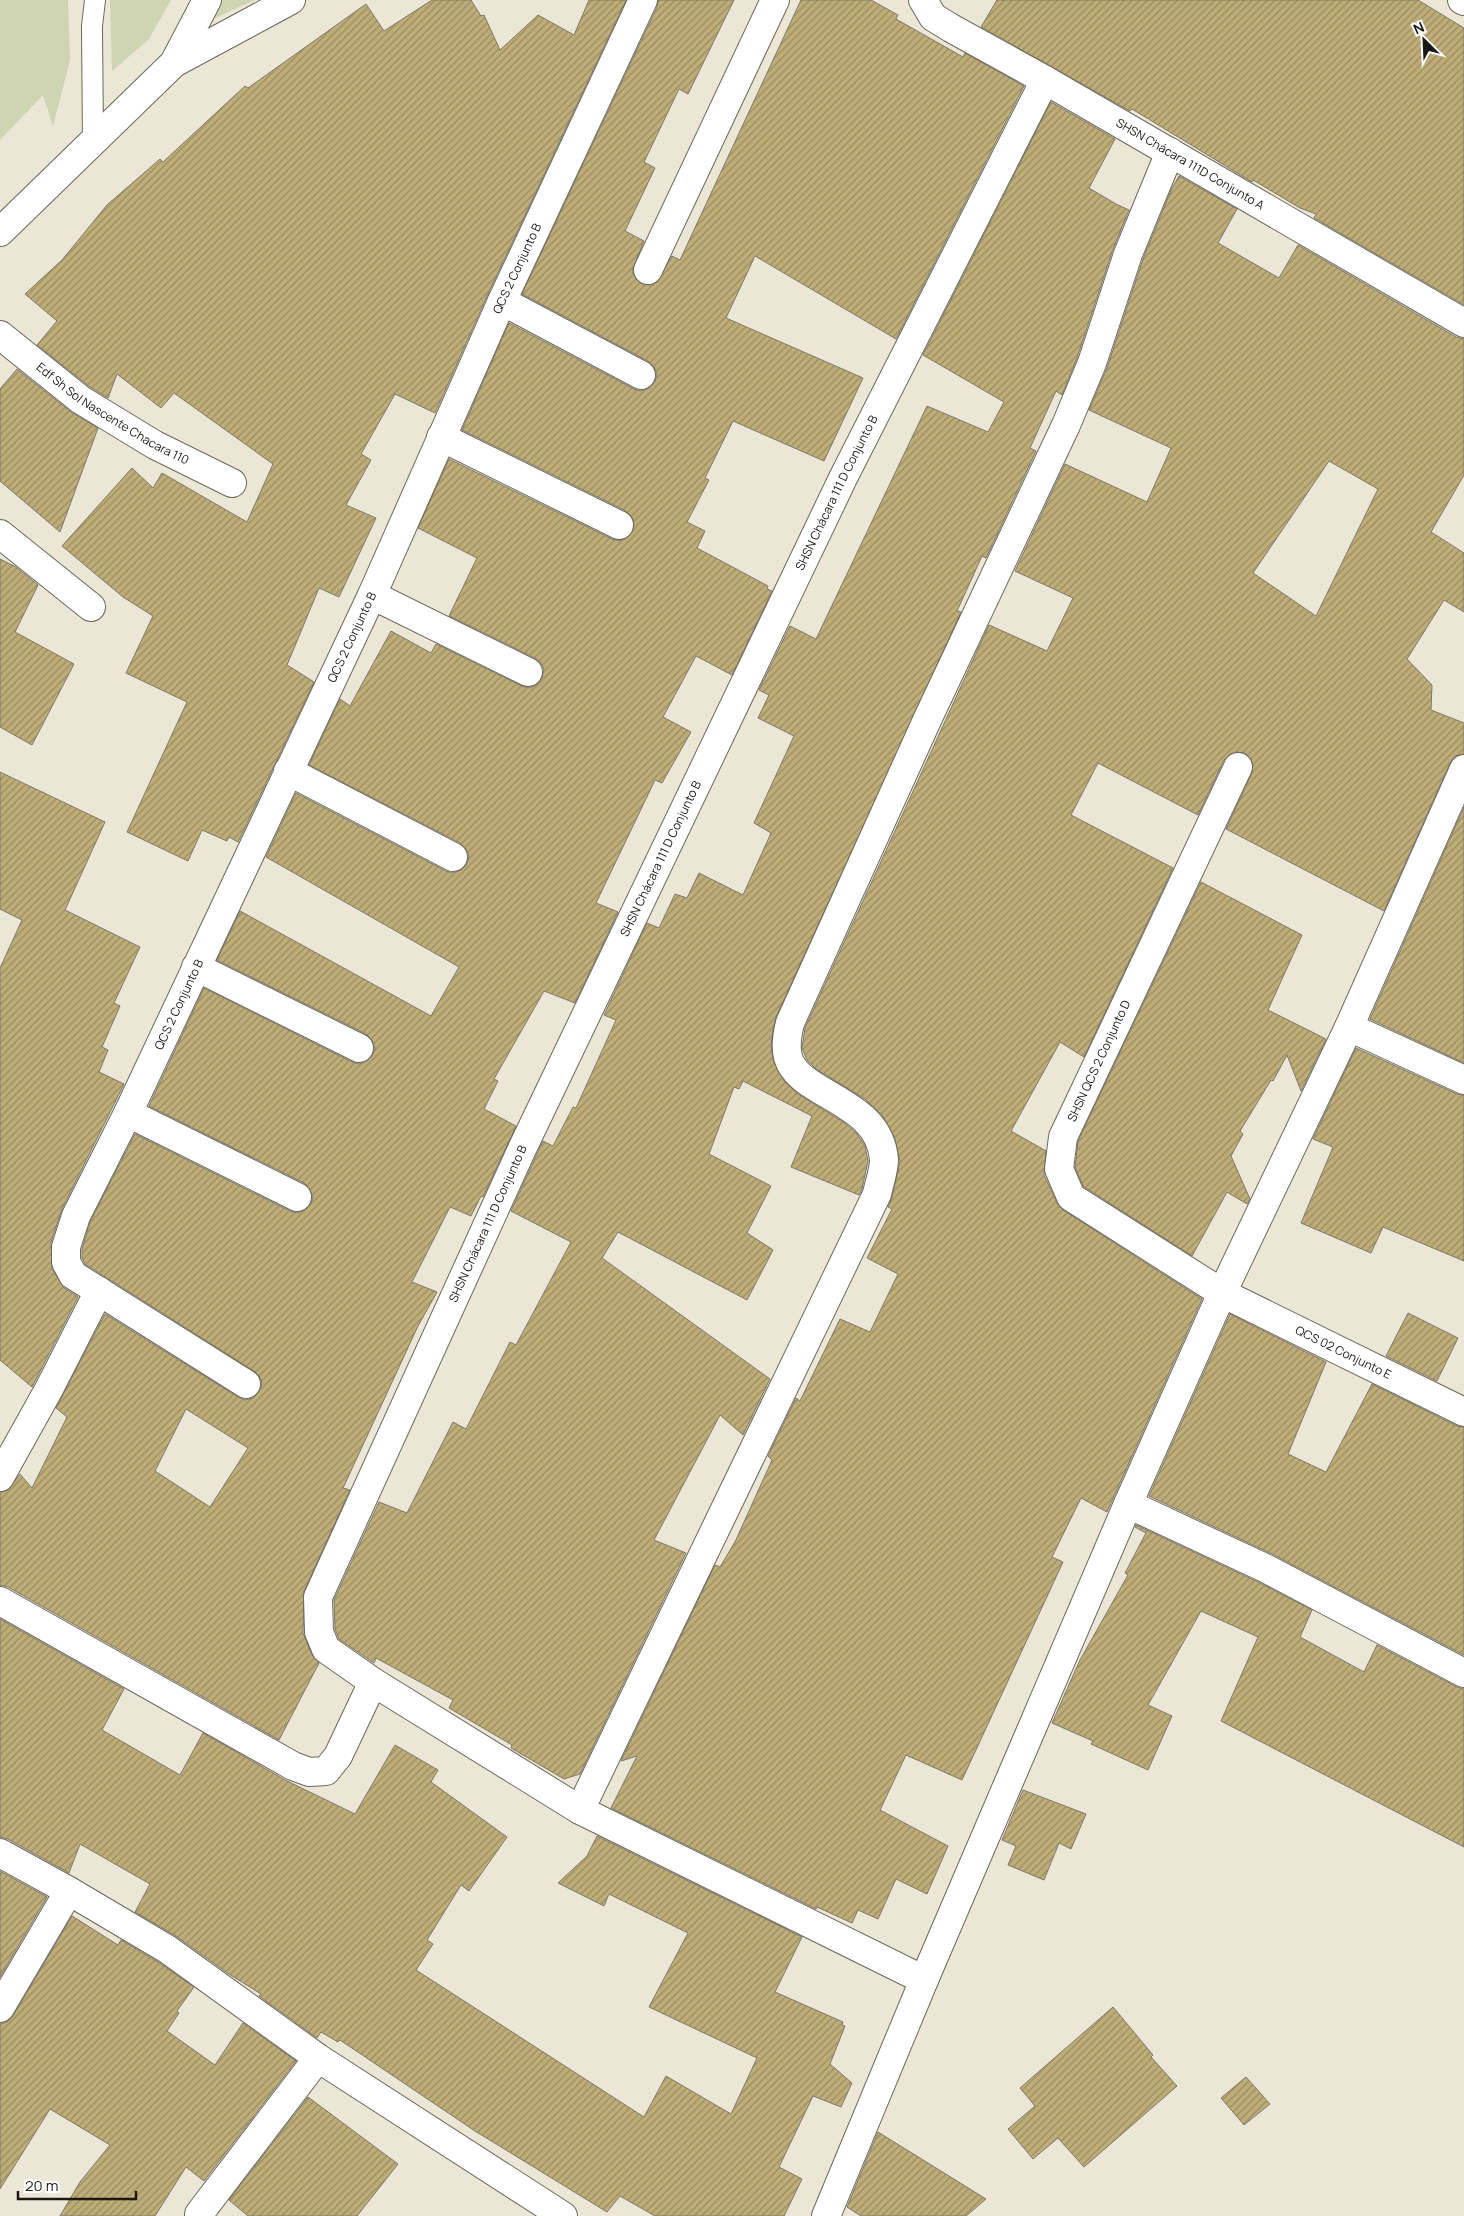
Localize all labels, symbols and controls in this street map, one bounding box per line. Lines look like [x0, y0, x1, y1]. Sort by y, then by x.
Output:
north arrow [1399, 15, 1449, 65]
text: N [1410, 17, 1427, 38]
street label: SHSN Chácara 111D Conjunto A [1113, 114, 1268, 214]
street label: QCS 2 Conjunto B [488, 220, 545, 316]
street label: Edf Sh Sol Nascente Chacara 110 [33, 358, 192, 468]
street label: SHSN Chácara 111 D Conjunto B [791, 412, 882, 573]
street label: QCS 2 Conjunto B [323, 589, 380, 685]
street label: SHSN Chácara 111 D Conjunto B [616, 778, 705, 939]
street label: QCS 2 Conjunto B [150, 956, 207, 1052]
street label: SHSN QCS 2 Conjunto D [1063, 997, 1134, 1124]
street label: SHSN Chácara 111 D Conjunto B [444, 1142, 531, 1305]
street label: QCS 02 Conjunto E [1293, 1321, 1394, 1383]
scale bar [18, 2168, 135, 2200]
text: 20 m [25, 2175, 58, 2196]

